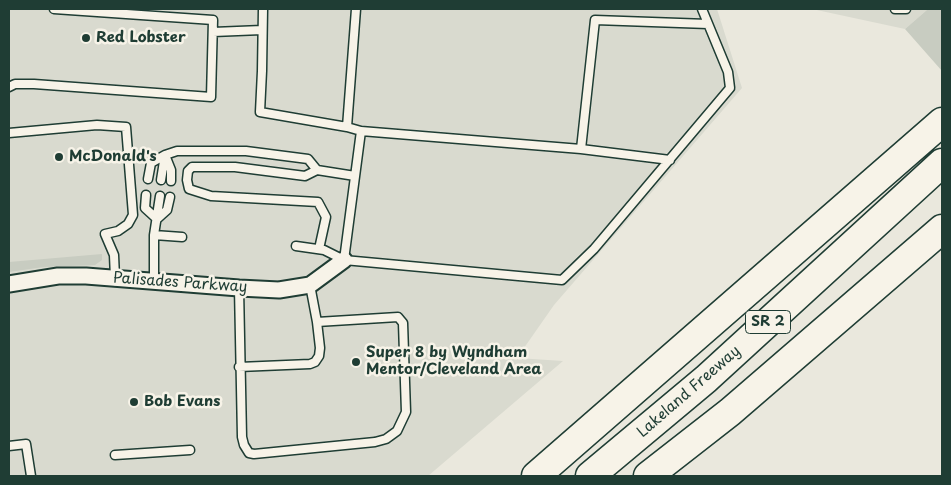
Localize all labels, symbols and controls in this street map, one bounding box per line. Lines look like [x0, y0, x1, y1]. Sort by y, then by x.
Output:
place label: Red Lobster [96, 29, 186, 47]
marker: Red Lobster [80, 32, 92, 44]
place label: McDonald's [69, 148, 157, 166]
marker: McDonald's [53, 151, 65, 163]
street label: Palisades Parkway [112, 269, 248, 297]
road number: SR 2 [746, 311, 790, 334]
street label: Lakeland Freeway [634, 342, 744, 442]
place label: Super 8 by Wyndham Mentor/Cleveland Area [366, 344, 542, 379]
marker: Super 8 by Wyndham Mentor/Cleveland Area [350, 356, 362, 368]
place label: Bob Evans [144, 393, 220, 411]
marker: Bob Evans [128, 396, 140, 408]

